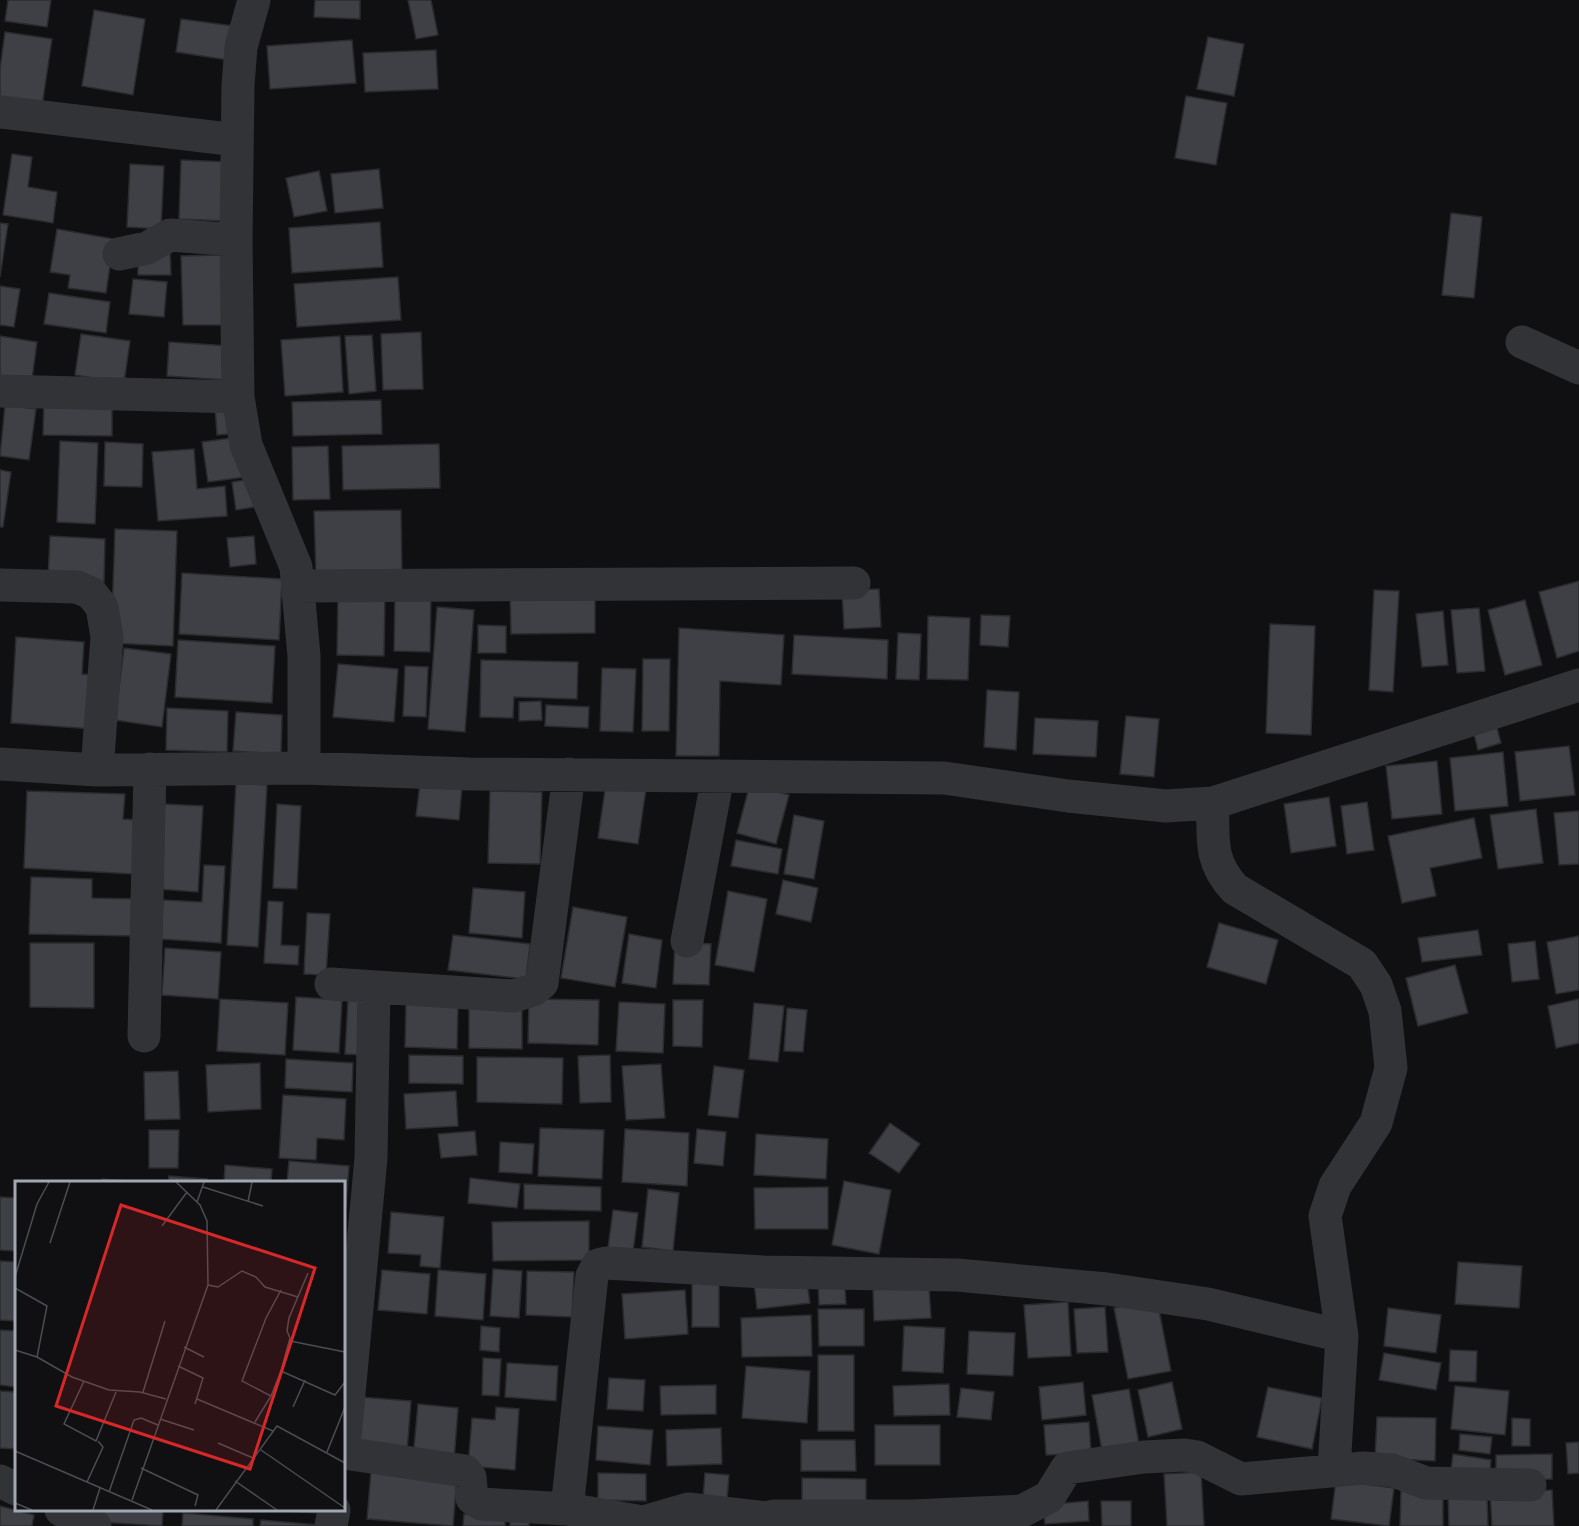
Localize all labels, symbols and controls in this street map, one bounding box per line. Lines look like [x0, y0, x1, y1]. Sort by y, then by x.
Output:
inset map [15, 1181, 345, 1511]

